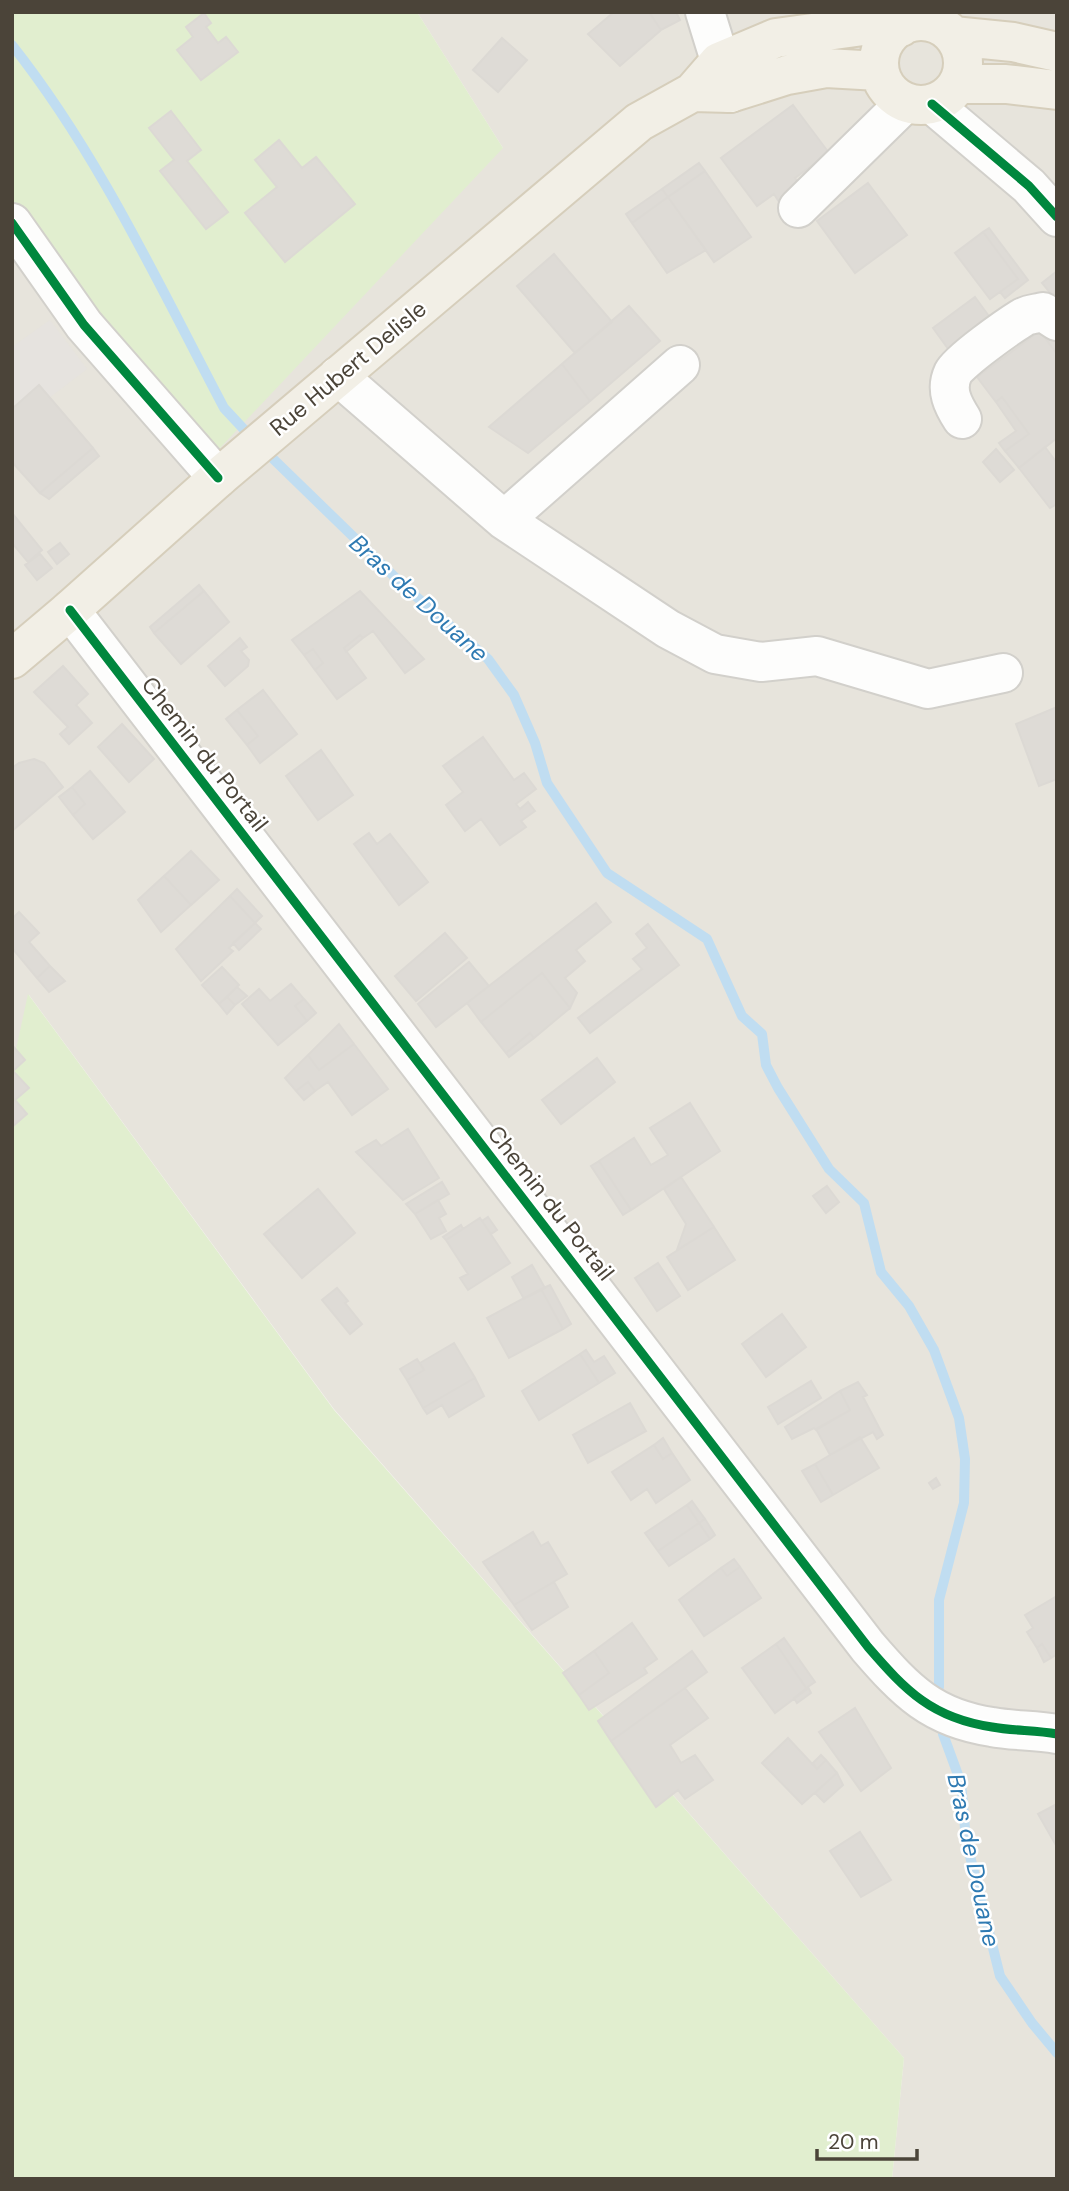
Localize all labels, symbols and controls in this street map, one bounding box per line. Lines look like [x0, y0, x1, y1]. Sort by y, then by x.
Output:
street label: Rue Hubert Delisle [264, 294, 432, 442]
water label: Bras de Douane [343, 527, 495, 669]
street label: Chemin du Portail [135, 670, 275, 838]
street label: Chemin du Portail [481, 1119, 621, 1287]
water label: Bras de Douane [941, 1771, 1007, 1949]
scale bar [817, 2118, 917, 2162]
text: 20 m [828, 2128, 879, 2156]

